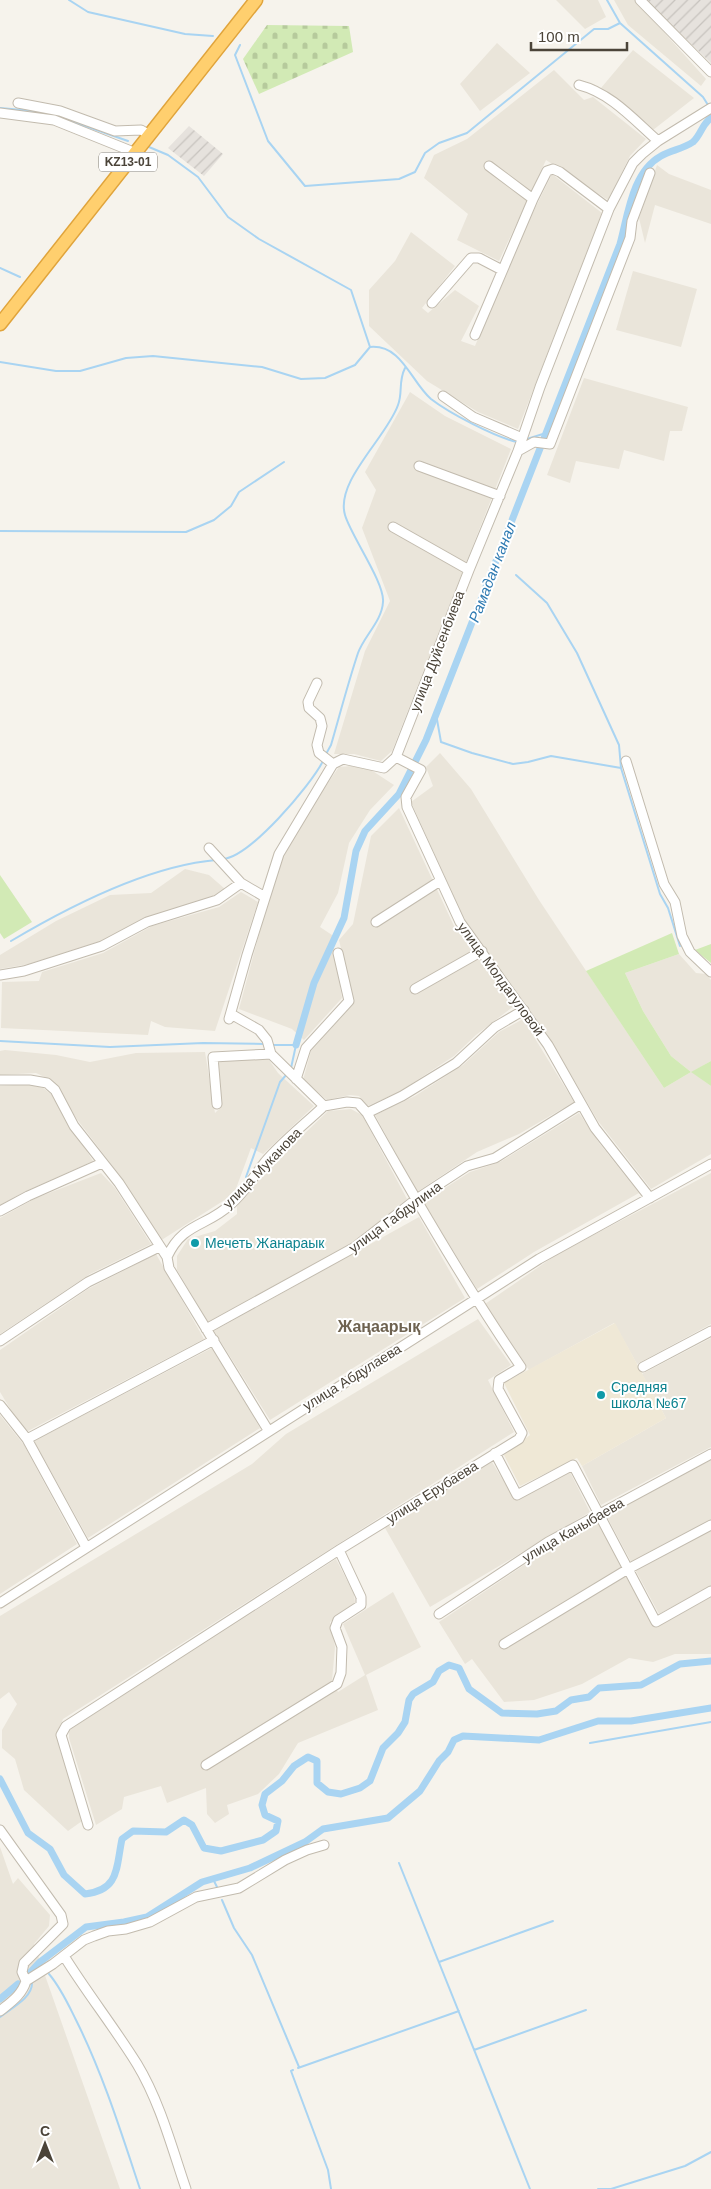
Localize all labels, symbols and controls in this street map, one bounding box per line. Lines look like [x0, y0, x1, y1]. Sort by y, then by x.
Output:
scale bar [531, 20, 627, 52]
text: 100 m [538, 28, 580, 45]
road number: KZ13-01 [99, 152, 157, 172]
water label: Рамадан канал [465, 519, 519, 625]
street label: улица Дуйсенбиева [407, 588, 468, 714]
street label: улица Молдагуловой [454, 919, 548, 1039]
street label: улица Муканова [219, 1124, 305, 1212]
street label: улица Габдулина [346, 1178, 445, 1256]
place label: Мечеть Жанараык [205, 1235, 325, 1251]
marker: Мечеть Жанараык [189, 1237, 201, 1249]
district label: Жаңаарық [337, 1318, 421, 1335]
street label: улица Абдулаева [300, 1340, 404, 1414]
place label: Средняя школа №67 [611, 1379, 687, 1411]
marker: Средняя школа №67 [595, 1389, 607, 1401]
street label: улица Ерубаева [383, 1457, 481, 1527]
street label: улица Каныбаева [519, 1494, 627, 1566]
north arrow [20, 2119, 70, 2169]
text: С [40, 2123, 50, 2139]

